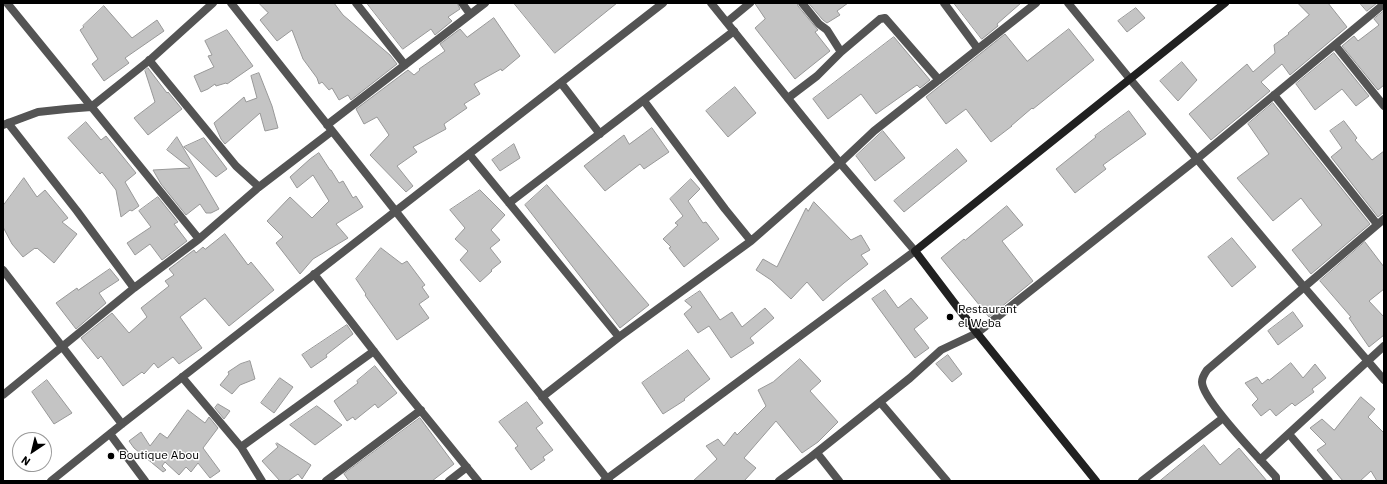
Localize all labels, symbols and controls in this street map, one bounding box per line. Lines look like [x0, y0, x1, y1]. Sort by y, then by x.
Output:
place label: Restaurant el Weba [958, 303, 1017, 331]
marker: Restaurant el Weba [945, 312, 955, 322]
north arrow [12, 432, 52, 472]
place label: Boutique Abou [119, 449, 199, 463]
marker: Boutique Abou [106, 451, 116, 461]
text: N [18, 453, 33, 469]

